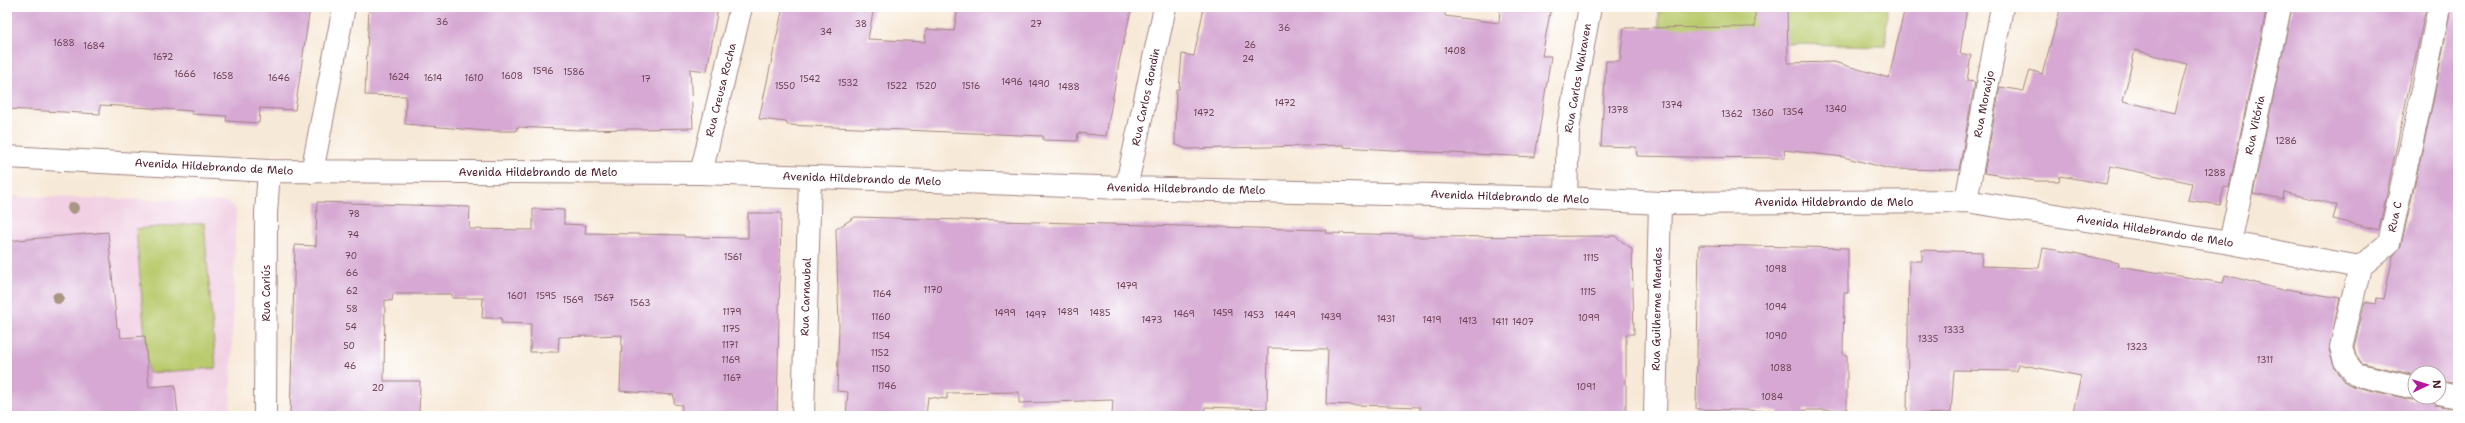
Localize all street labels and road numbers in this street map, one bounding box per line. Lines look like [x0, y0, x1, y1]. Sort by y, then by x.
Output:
street label: Rua Carlos Walraven [1561, 22, 1595, 134]
street label: Rua Creusa Rocha [702, 41, 740, 138]
street label: Rua Carlos Gondin [1128, 47, 1164, 147]
street label: Rua Moraújo [1970, 69, 1998, 139]
street label: Rua Vitória [2241, 94, 2269, 156]
street label: Avenida Hildebrando de Melo [134, 155, 294, 179]
street label: Avenida Hildebrando de Melo [459, 165, 618, 180]
street label: Avenida Hildebrando de Melo [782, 169, 942, 189]
street label: Avenida Hildebrando de Melo [1106, 180, 1266, 198]
street label: Avenida Hildebrando de Melo [1430, 187, 1590, 207]
street label: Avenida Hildebrando de Melo [1755, 195, 1914, 210]
street label: Rua C [2384, 200, 2406, 234]
street label: Avenida Hildebrando de Melo [2075, 211, 2235, 251]
street label: Rua Guilherme Mendes [1648, 247, 1666, 371]
street label: Rua Carnaubal [797, 257, 815, 337]
street label: Rua Cariús [259, 265, 274, 321]

